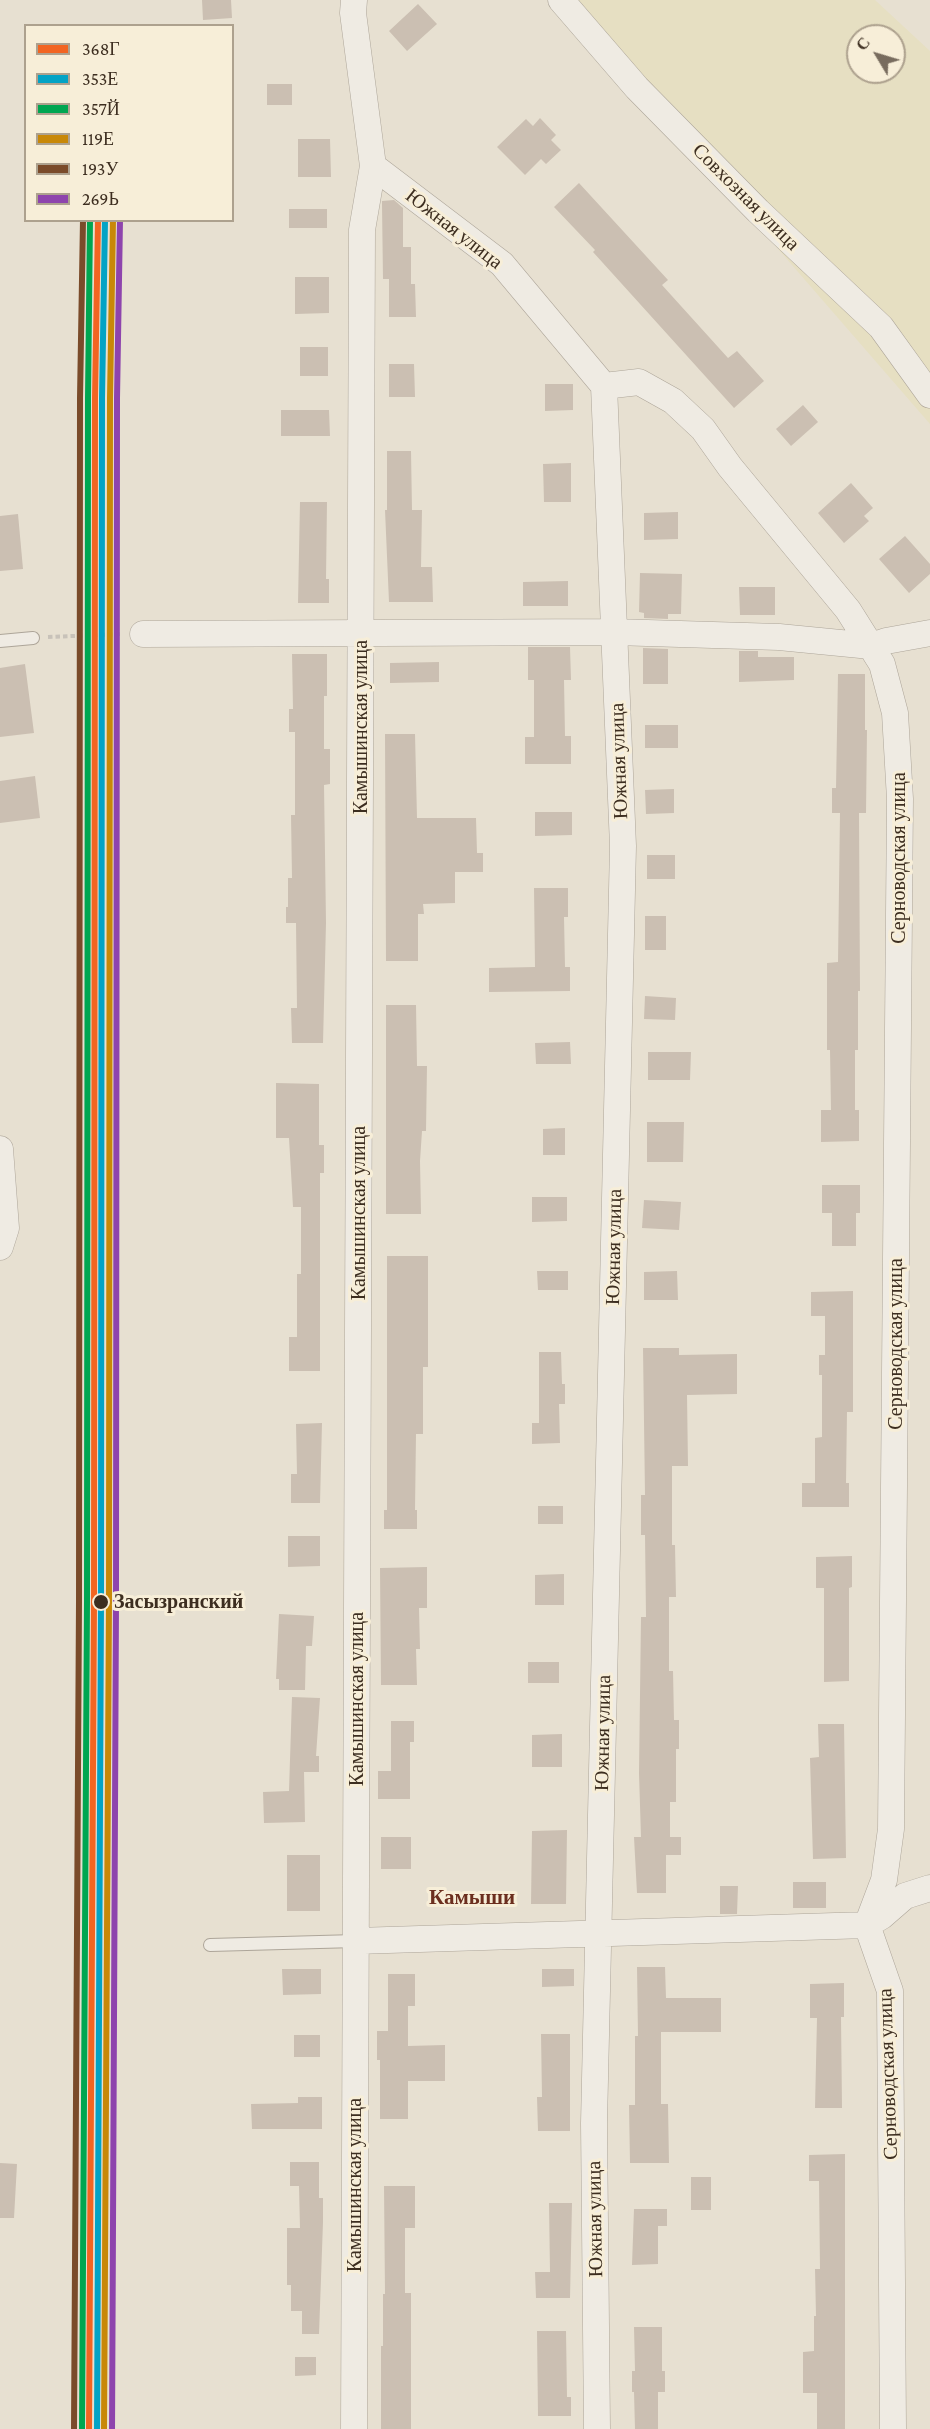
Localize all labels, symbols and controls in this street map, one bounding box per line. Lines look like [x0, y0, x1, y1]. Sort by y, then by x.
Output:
legend [24, 24, 234, 222]
north arrow [846, 24, 906, 84]
text: С [853, 34, 873, 54]
text: 368Г [82, 39, 120, 59]
text: 353Е [82, 69, 118, 89]
text: 357Й [82, 99, 120, 119]
text: 119Е [82, 129, 114, 149]
street label: Совхозная улица [687, 138, 805, 256]
text: 193У [82, 159, 118, 179]
street label: Южная улица [401, 184, 507, 274]
text: 269Ь [82, 189, 119, 209]
street label: Камышинская улица [349, 640, 373, 814]
street label: Южная улица [605, 702, 633, 820]
street label: Серноводская улица [887, 772, 911, 944]
street label: Камышинская улица [347, 1126, 371, 1300]
street label: Южная улица [601, 1189, 627, 1305]
street label: Серноводская улица [884, 1258, 908, 1430]
place label: Засызранский [114, 1590, 243, 1614]
marker: Засызранский [92, 1593, 110, 1611]
street label: Камышинская улица [345, 1612, 369, 1786]
street label: Южная улица [590, 1675, 616, 1791]
district label: Камыши [429, 1885, 515, 1911]
street label: Серноводская улица [873, 1988, 903, 2160]
street label: Камышинская улица [343, 2098, 367, 2272]
street label: Южная улица [582, 2161, 608, 2277]

